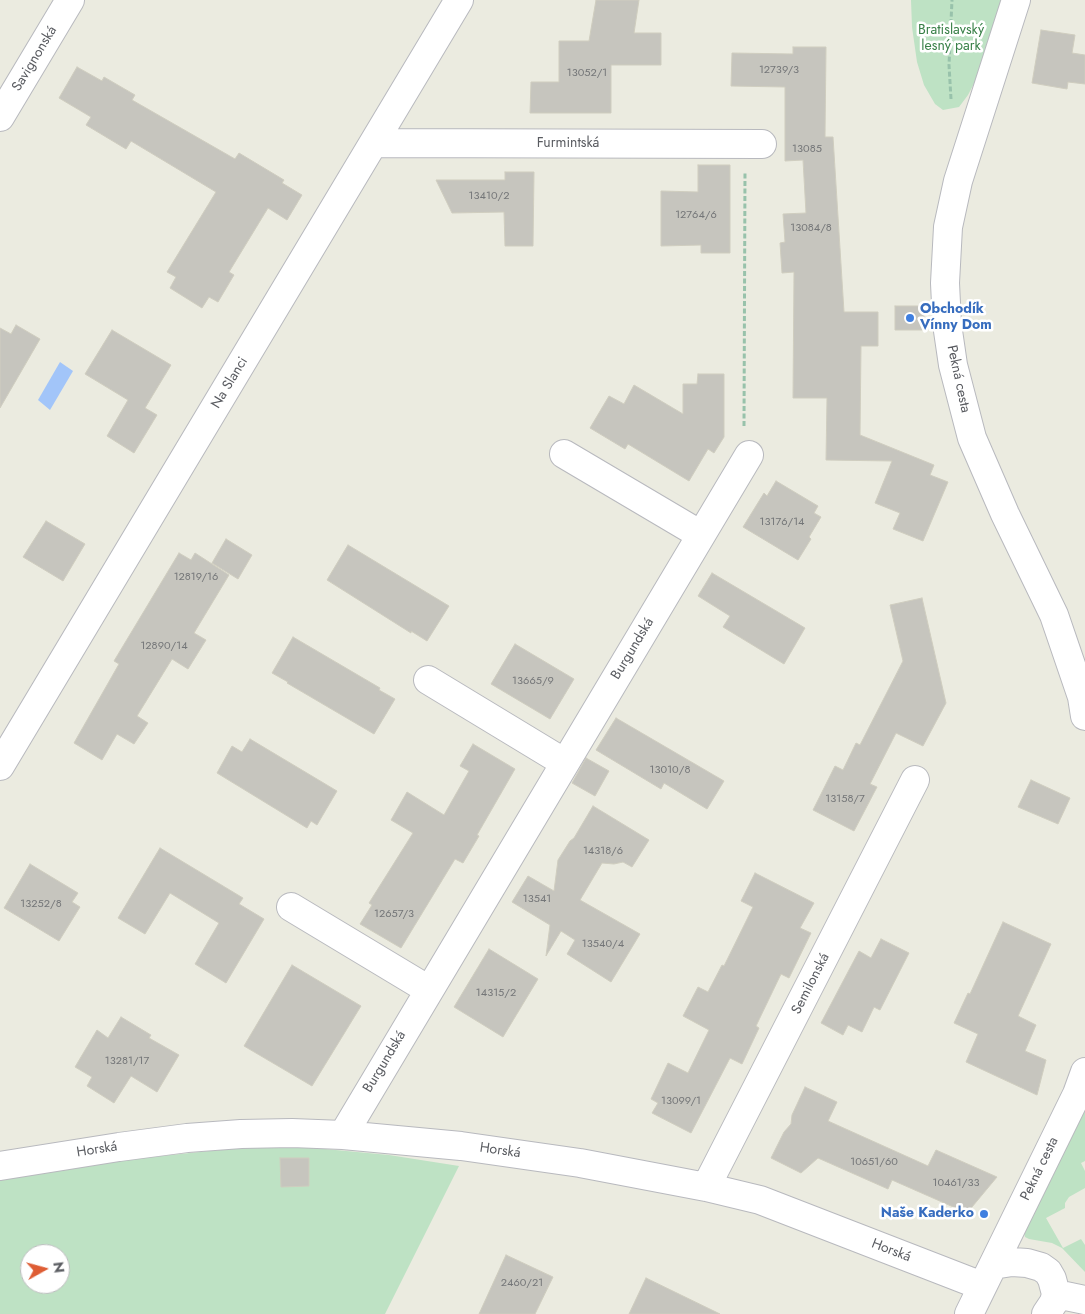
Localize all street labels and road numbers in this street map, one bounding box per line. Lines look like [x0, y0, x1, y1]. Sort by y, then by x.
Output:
street label: Savignonská [9, 23, 61, 95]
street label: Furmintská [537, 136, 599, 152]
street label: Pekná cesta [943, 344, 973, 414]
street label: Na Slanci [208, 354, 252, 412]
street label: Burgundská [608, 615, 658, 683]
street label: Semilonská [788, 951, 834, 1017]
street label: Burgundská [360, 1028, 410, 1096]
street label: Pekná cesta [1017, 1134, 1063, 1204]
street label: Horská [75, 1138, 119, 1162]
street label: Horská [479, 1140, 521, 1162]
street label: Horská [869, 1236, 913, 1266]

